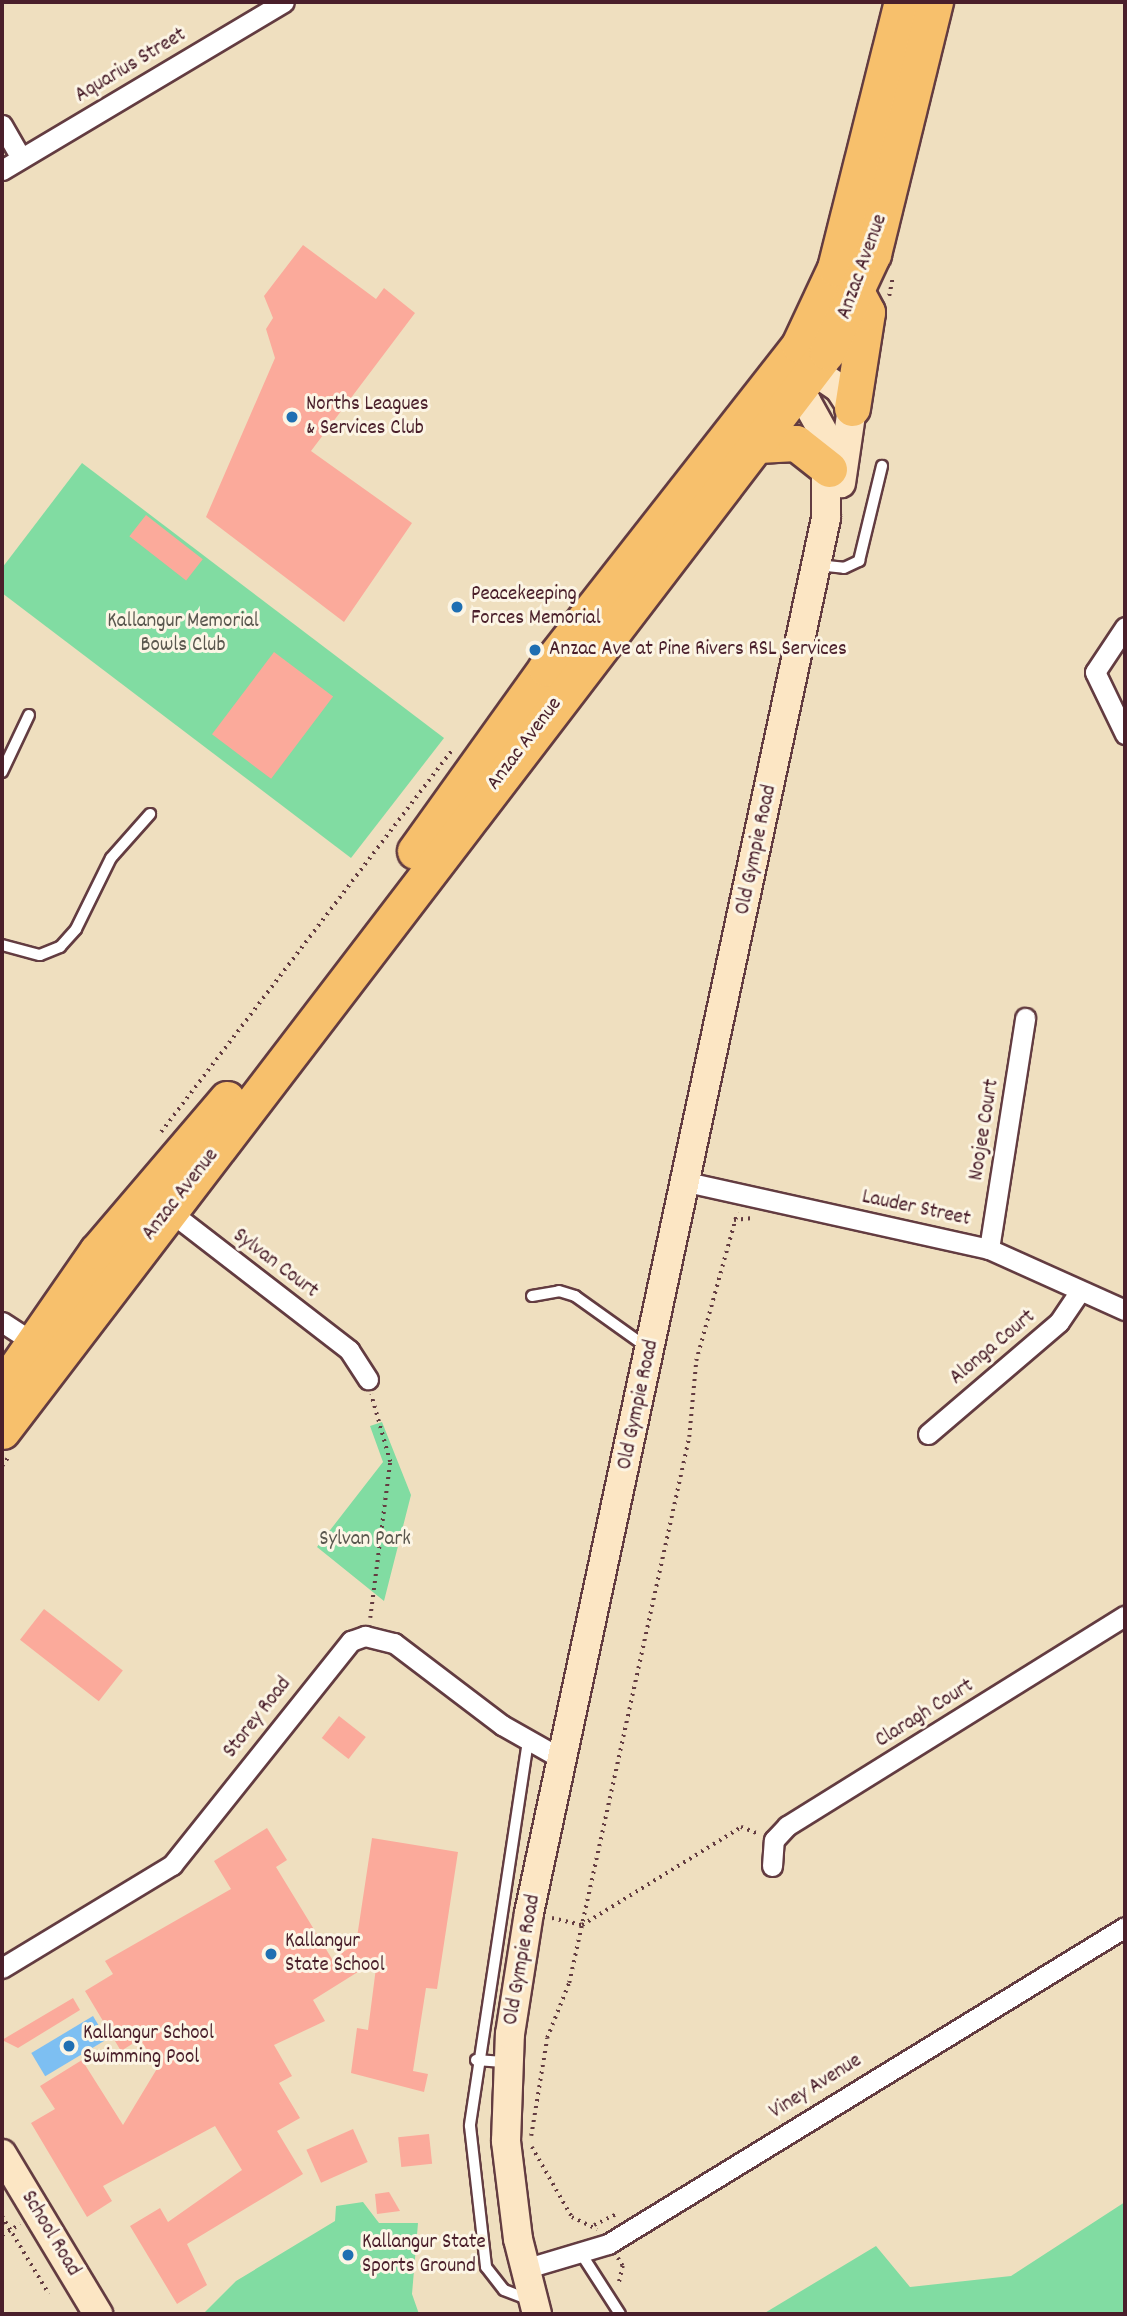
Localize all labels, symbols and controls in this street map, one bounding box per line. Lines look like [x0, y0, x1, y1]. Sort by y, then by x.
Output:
street label: Aquarius Street [71, 23, 191, 109]
street label: Anzac Avenue [832, 211, 894, 323]
place label: Norths Leagues & Services Club [306, 392, 429, 442]
marker: Norths Leagues & Services Club [284, 409, 300, 425]
place label: Peacekeeping Forces Memorial [471, 582, 601, 632]
marker: Peacekeeping Forces Memorial [449, 599, 465, 615]
park label: Kallangur Memorial Bowls Club [107, 609, 259, 659]
place label: Anzac Ave at Pine Rivers RSL Services [549, 637, 847, 663]
marker: Anzac Ave at Pine Rivers RSL Services [527, 642, 543, 658]
street label: Anzac Avenue [482, 693, 568, 795]
street label: Old Gympie Road [731, 783, 783, 917]
street label: Noojee Court [965, 1078, 1005, 1182]
street label: Anzac Avenue [137, 1144, 225, 1246]
street label: Lauder Street [859, 1185, 973, 1233]
street label: Sylvan Court [227, 1224, 323, 1304]
street label: Alonga Court [945, 1305, 1041, 1391]
street label: Old Gympie Road [613, 1338, 665, 1472]
park label: Sylvan Park [319, 1527, 411, 1553]
street label: Storey Road [219, 1672, 297, 1764]
street label: Claragh Court [871, 1674, 979, 1754]
street label: Old Gympie Road [499, 1893, 547, 2027]
place label: Kallangur State School [285, 1929, 385, 1979]
marker: Kallangur State School [263, 1946, 279, 1962]
place label: Kallangur School Swimming Pool [83, 2021, 214, 2071]
marker: Kallangur School Swimming Pool [61, 2038, 77, 2054]
street label: Viney Avenue [765, 2049, 867, 2125]
street label: School Road [15, 2187, 85, 2281]
place label: Kallangur State Sports Ground [362, 2230, 486, 2280]
marker: Kallangur State Sports Ground [340, 2247, 356, 2263]

